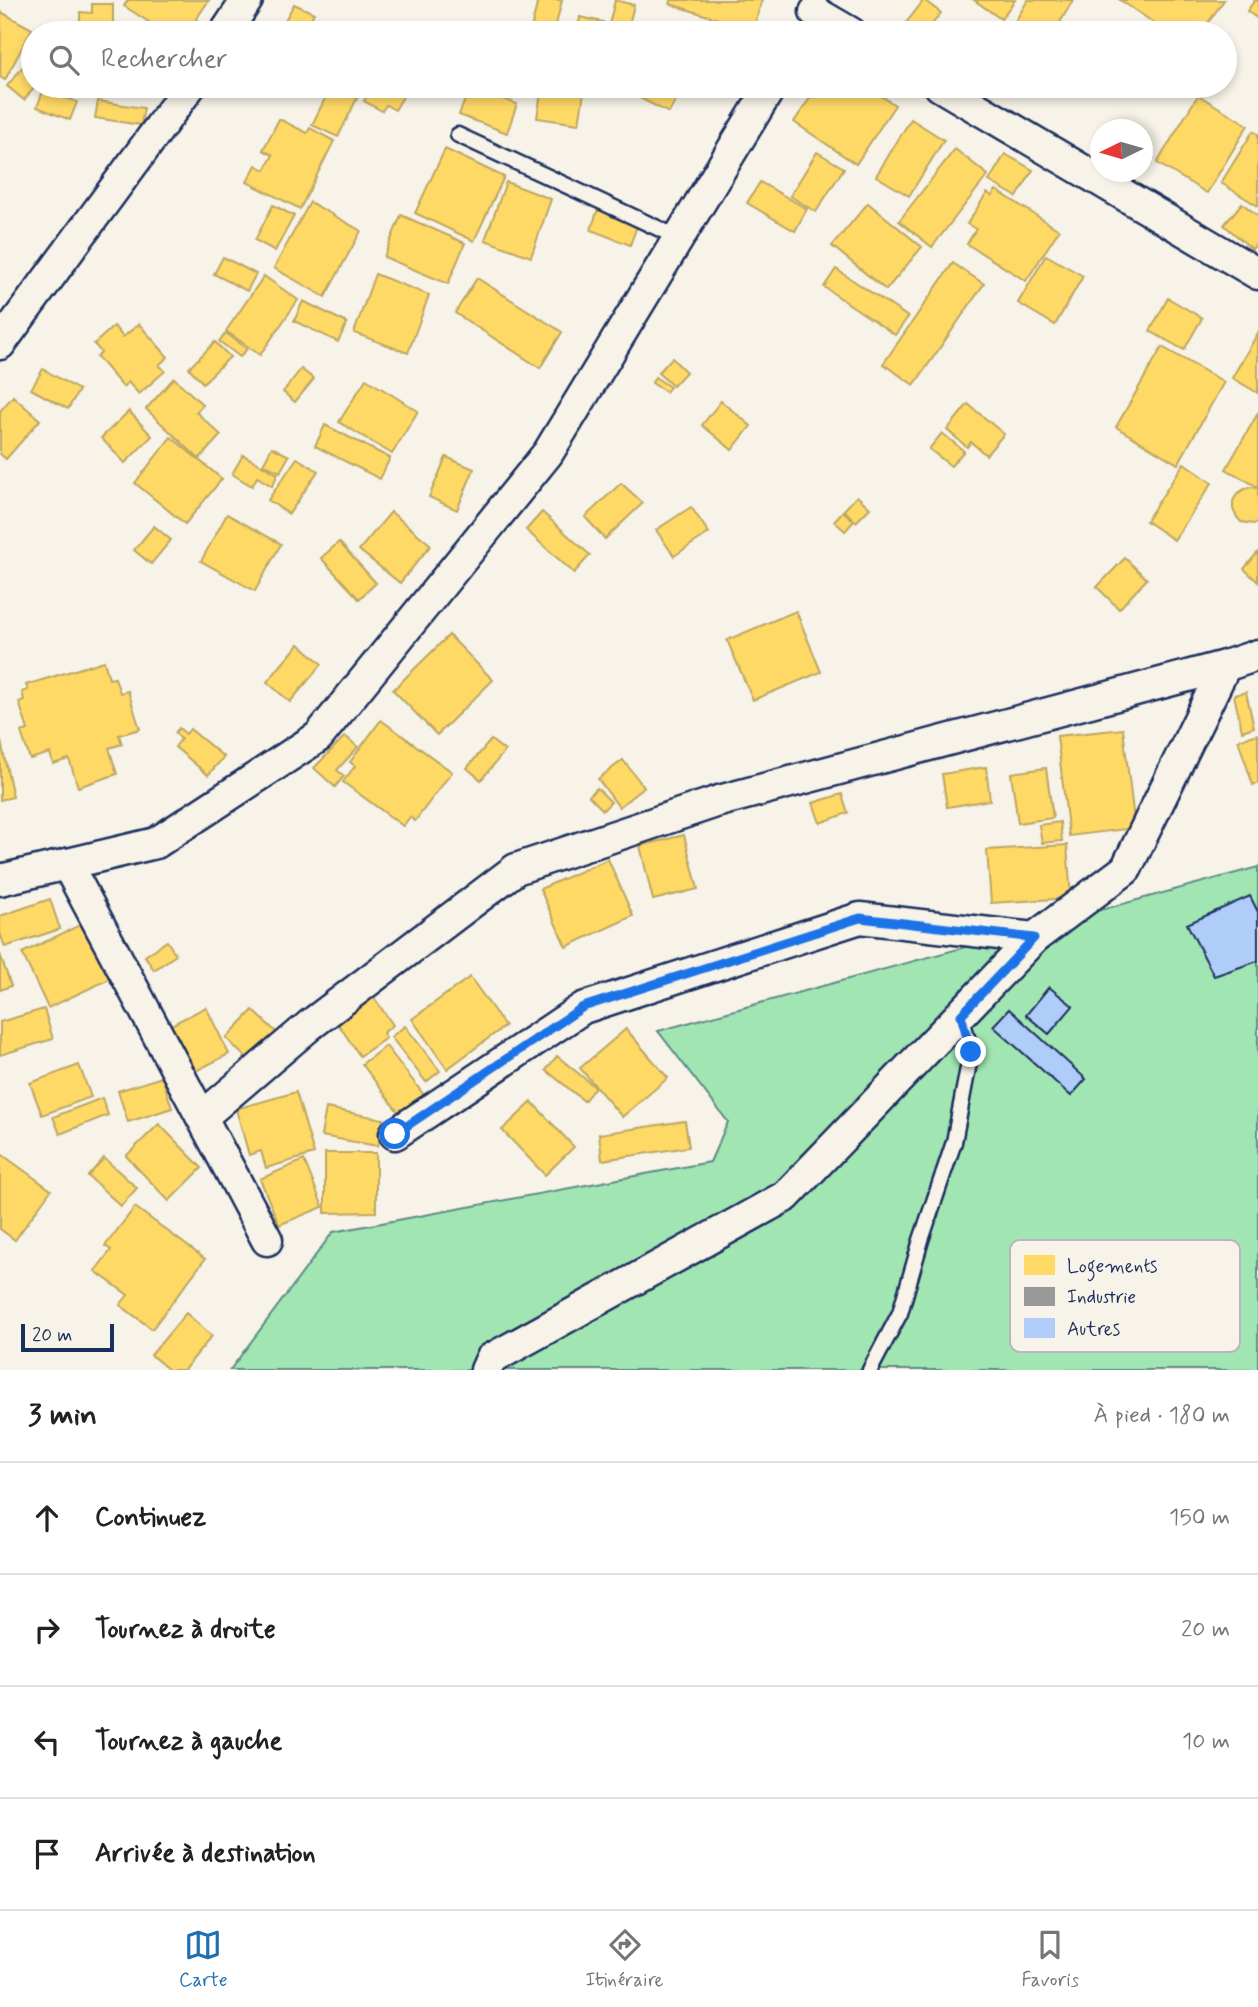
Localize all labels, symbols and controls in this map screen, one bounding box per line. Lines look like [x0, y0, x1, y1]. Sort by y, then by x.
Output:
search box [21, 21, 1237, 98]
icon: search [45, 41, 83, 79]
text: Rechercher [101, 43, 227, 77]
north arrow [1090, 119, 1153, 182]
route end [955, 1036, 986, 1067]
route start [379, 1118, 410, 1149]
legend [1010, 1240, 1240, 1352]
text: Logements [1067, 1254, 1158, 1282]
text: Industrie [1067, 1285, 1136, 1310]
text: Autres [1067, 1317, 1120, 1342]
scale bar [21, 1321, 114, 1353]
text: 20 m [32, 1323, 72, 1348]
text: 3 min [28, 1396, 97, 1435]
text: À pied · 180 m [1093, 1401, 1230, 1431]
icon: ahead [28, 1499, 66, 1537]
text: Continuez [95, 1501, 206, 1535]
text: 150 m [1169, 1503, 1230, 1533]
icon: right [28, 1611, 66, 1649]
text: Tournez à droite [95, 1613, 276, 1647]
text: 20 m [1181, 1615, 1230, 1645]
icon: left [28, 1723, 66, 1761]
text: Tournez à gauche [95, 1725, 282, 1759]
text: 10 m [1182, 1727, 1230, 1757]
icon: arrive [28, 1835, 66, 1873]
text: Arrivée à destination [95, 1837, 316, 1871]
tab: Carte [179, 1926, 228, 1993]
tab: Itinéraire [586, 1926, 664, 1993]
tab: Favoris [1021, 1926, 1079, 1993]

